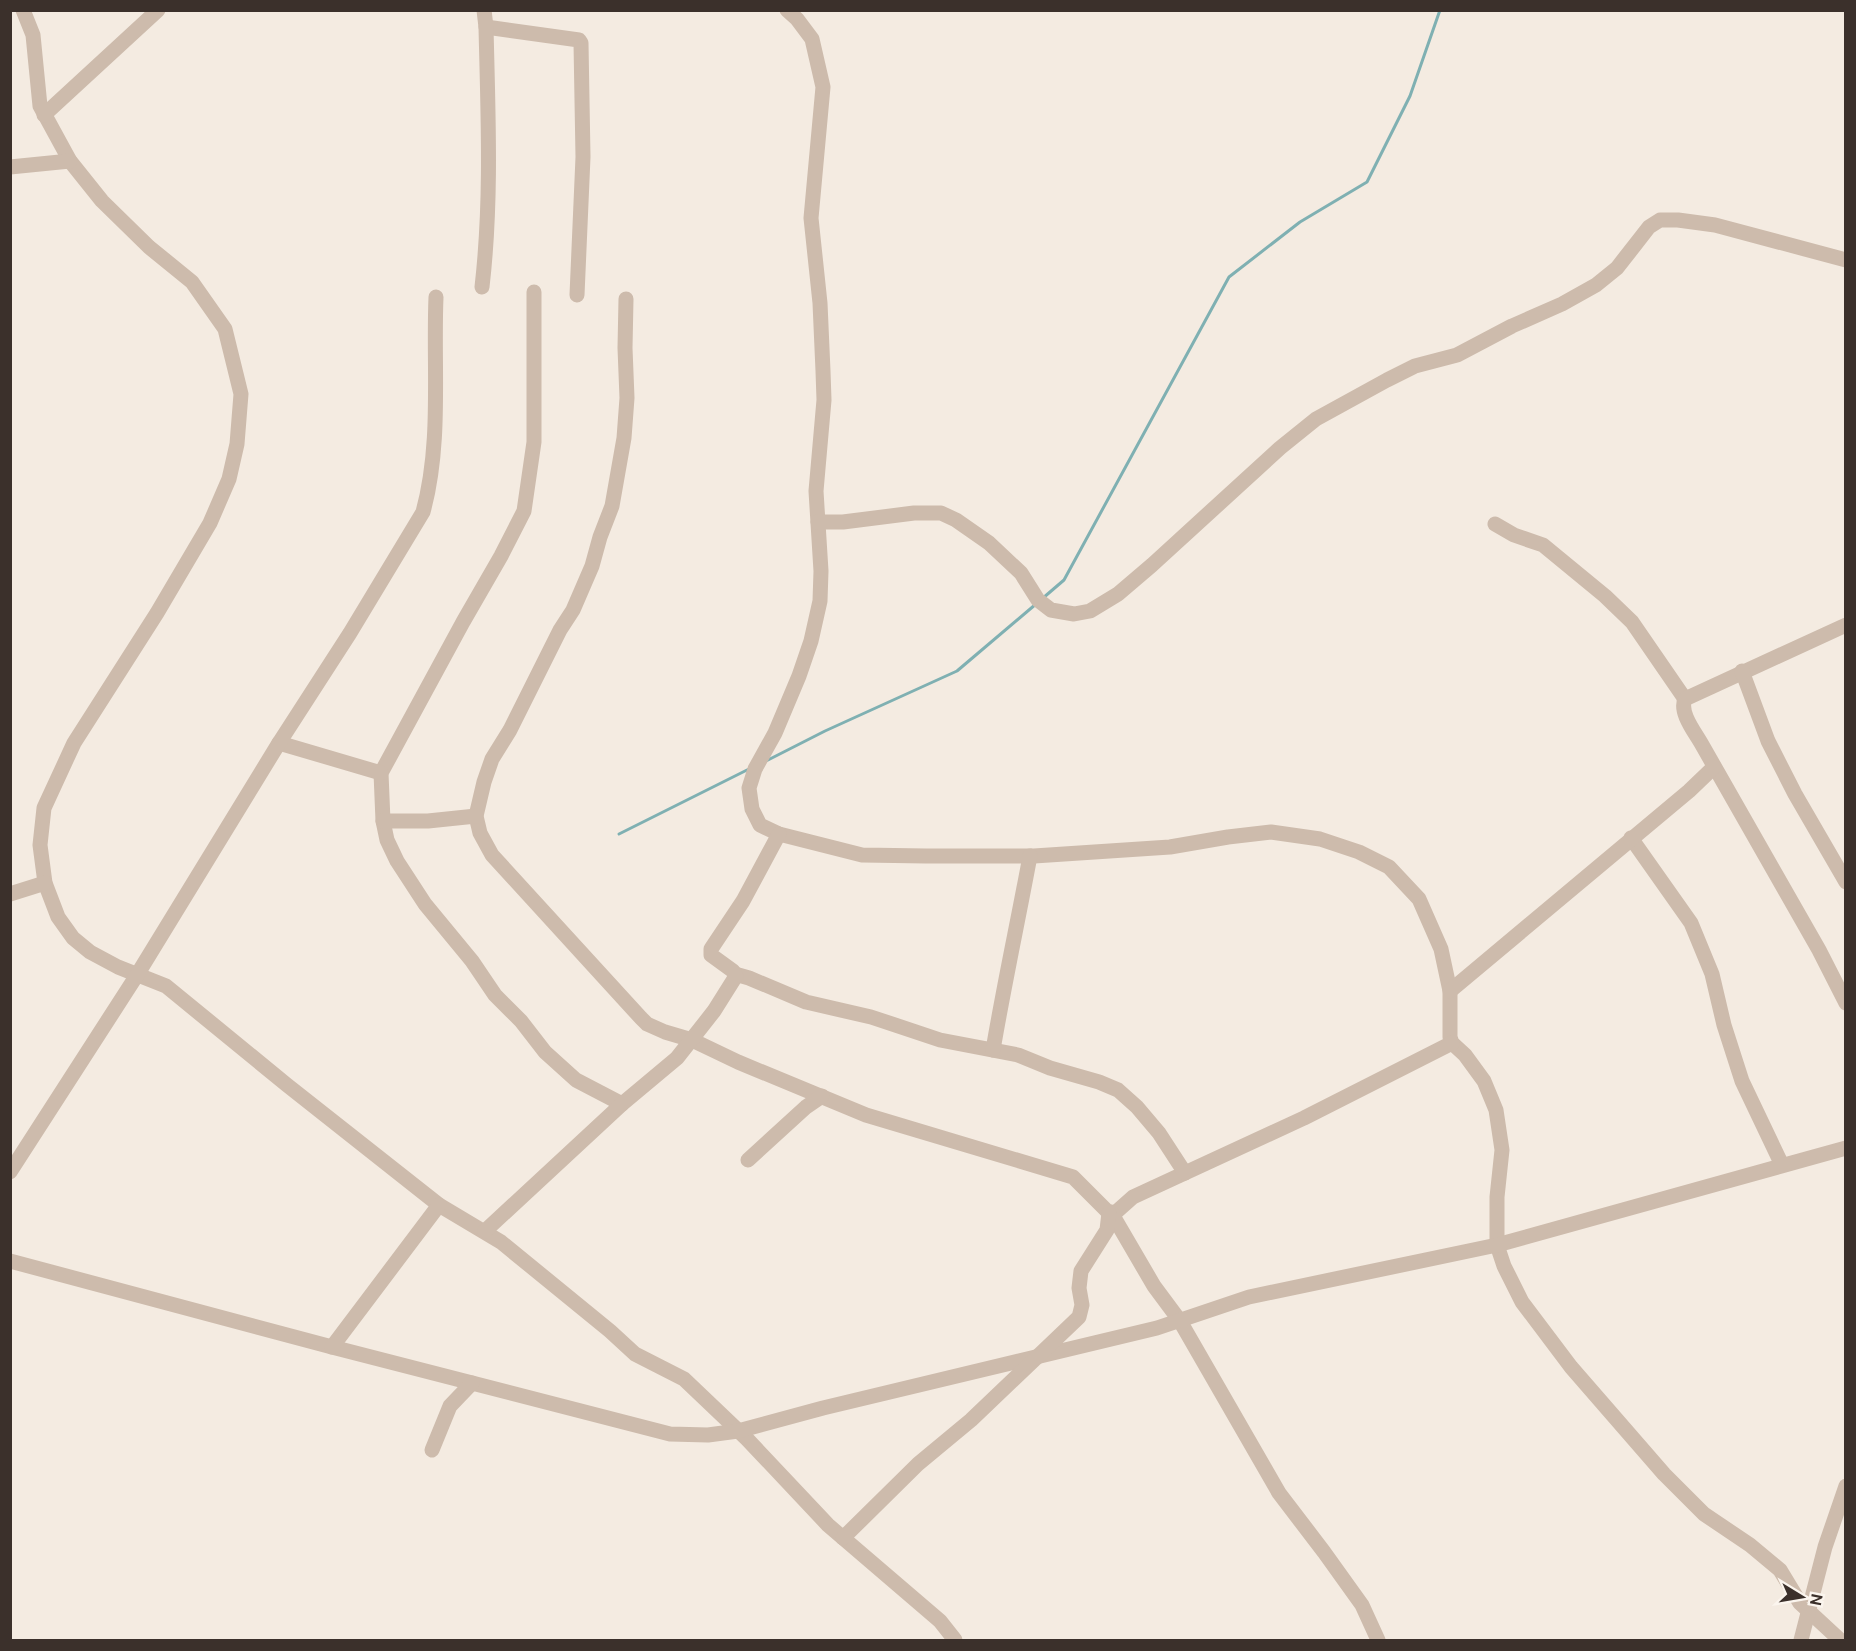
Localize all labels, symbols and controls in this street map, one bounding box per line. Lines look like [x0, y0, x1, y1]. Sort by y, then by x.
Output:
north arrow [1772, 1567, 1832, 1627]
text: N [1807, 1592, 1827, 1607]

